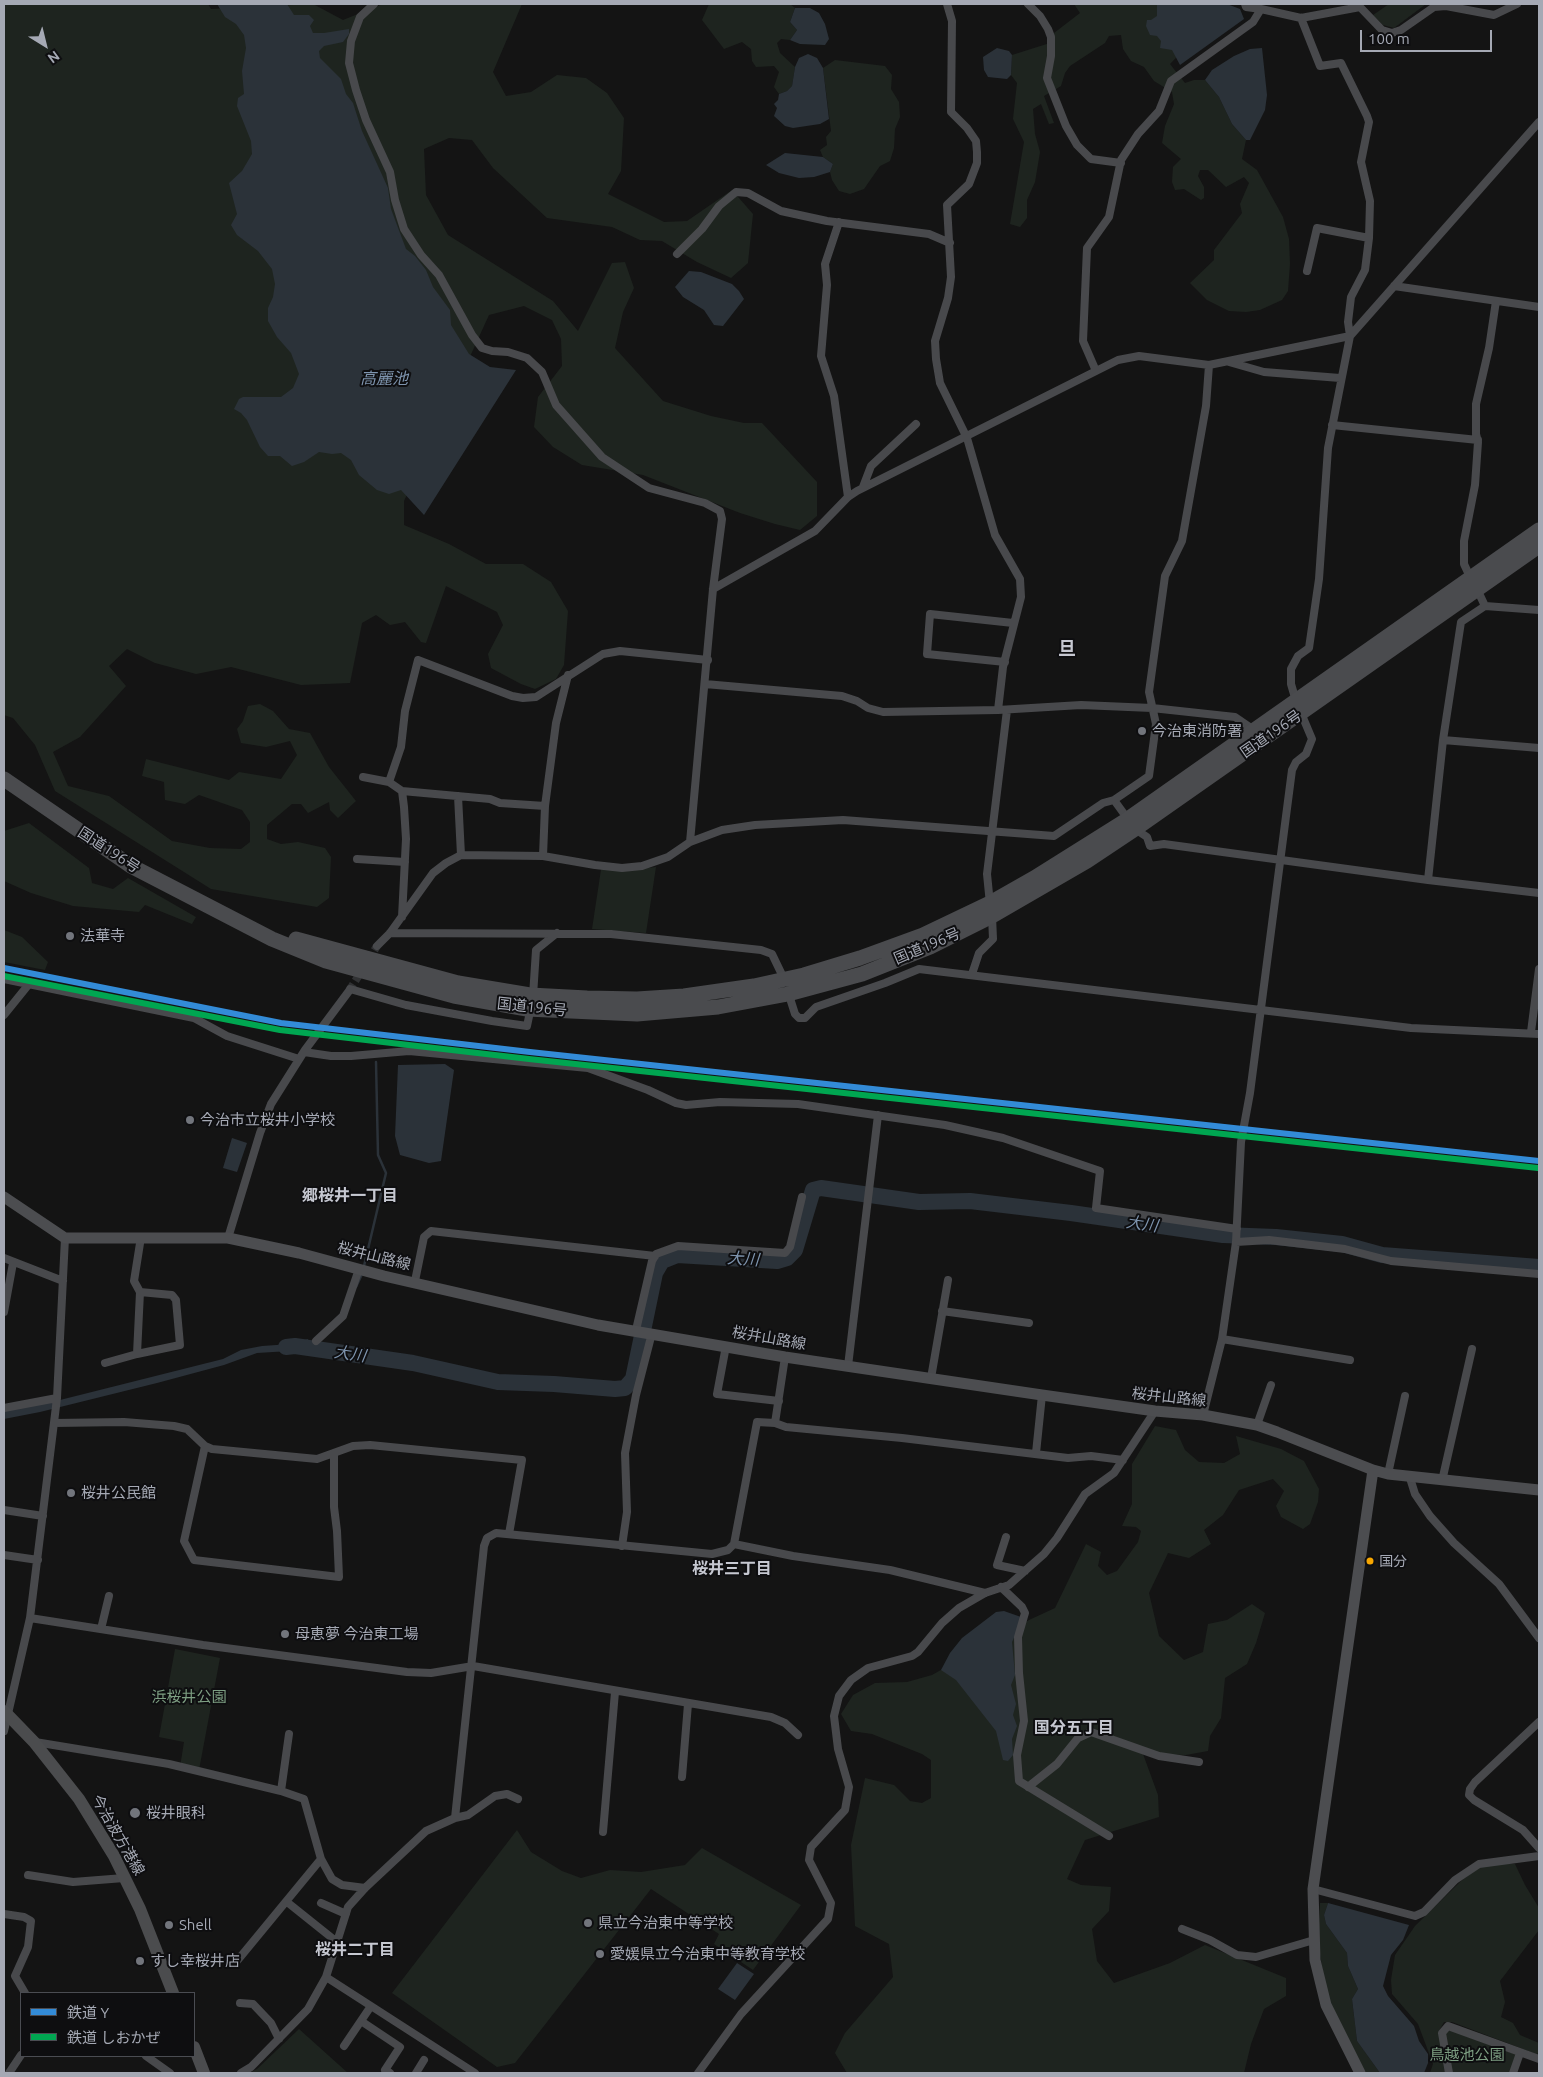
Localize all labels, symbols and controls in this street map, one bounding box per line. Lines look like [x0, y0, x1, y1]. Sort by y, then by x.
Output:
north arrow [20, 20, 70, 70]
scale bar [1363, 20, 1496, 52]
text: 100 m [1368, 30, 1410, 47]
text: N [45, 48, 63, 67]
water label: 高麗池 [360, 369, 408, 389]
district label: 旦 [1058, 638, 1076, 660]
street label: 国道196号 [1237, 706, 1305, 762]
place label: 今治東消防署 [1152, 722, 1242, 740]
marker: 今治東消防署 [1136, 725, 1148, 737]
street label: 国道196号 [75, 823, 143, 877]
street label: 国道196号 [891, 924, 963, 968]
place label: 法華寺 [80, 927, 125, 945]
marker: 法華寺 [64, 930, 76, 942]
street label: 国道196号 [496, 994, 568, 1020]
place label: 今治市立桜井小学校 [200, 1111, 335, 1129]
marker: 今治市立桜井小学校 [184, 1114, 196, 1126]
district label: 郷桜井一丁目 [302, 1186, 398, 1206]
water label: 大川 [1125, 1212, 1159, 1236]
street label: 桜井山路線 [335, 1238, 413, 1274]
water label: 大川 [726, 1248, 760, 1270]
street label: 桜井山路線 [731, 1323, 807, 1353]
water label: 大川 [333, 1342, 367, 1366]
street label: 桜井山路線 [1131, 1384, 1207, 1410]
place label: 桜井公民館 [81, 1484, 156, 1502]
marker: 桜井公民館 [65, 1487, 77, 1499]
place label: 国分 [1379, 1553, 1407, 1569]
marker: 国分 [1365, 1556, 1375, 1566]
district label: 桜井三丁目 [692, 1559, 772, 1579]
place label: 母恵夢 今治東工場 [295, 1625, 418, 1643]
marker: 母恵夢 今治東工場 [279, 1628, 291, 1640]
park label: 浜桜井公園 [152, 1688, 226, 1706]
district label: 国分五丁目 [1034, 1718, 1114, 1738]
street label: 今治波方港線 [88, 1792, 148, 1878]
place label: 桜井眼科 [146, 1804, 206, 1822]
marker: 桜井眼科 [128, 1806, 142, 1820]
place label: 県立今治東中等学校 [598, 1914, 733, 1932]
place label: Shell [179, 1916, 212, 1934]
marker: 県立今治東中等学校 [582, 1917, 594, 1929]
marker: Shell [163, 1919, 175, 1931]
district label: 桜井二丁目 [315, 1940, 395, 1960]
place label: 愛媛県立今治東中等教育学校 [610, 1945, 805, 1963]
marker: 愛媛県立今治東中等教育学校 [594, 1948, 606, 1960]
place label: すし幸桜井店 [150, 1952, 240, 1970]
marker: すし幸桜井店 [134, 1955, 146, 1967]
legend [20, 1992, 195, 2057]
text: 鉄道 Y [67, 2004, 109, 2021]
text: 鉄道 しおかぜ [67, 2029, 160, 2046]
park label: 鳥越池公園 [1430, 2046, 1504, 2064]

